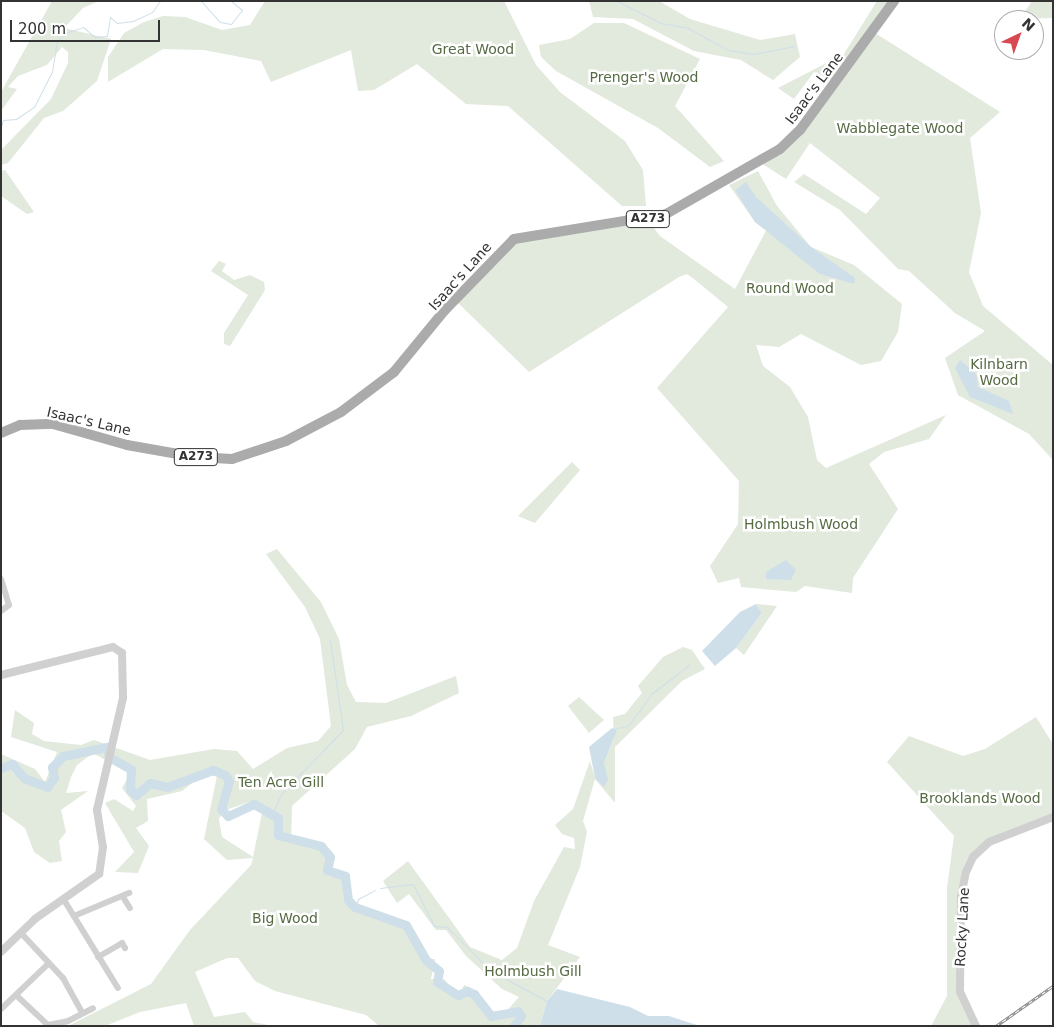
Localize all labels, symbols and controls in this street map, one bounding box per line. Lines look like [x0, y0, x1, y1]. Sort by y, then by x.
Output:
scale bar [12, 10, 162, 42]
north arrow [994, 10, 1044, 60]
text: N [1019, 15, 1038, 34]
text: 200 m [18, 20, 66, 38]
park label: Great Wood [432, 41, 514, 57]
street label: Isaac's Lane [781, 49, 847, 127]
park label: Prenger's Wood [589, 69, 699, 85]
park label: Wabblegate Wood [837, 120, 963, 136]
road number: A273 [626, 210, 670, 228]
street label: Isaac's Lane [425, 239, 495, 313]
park label: Round Wood [746, 280, 834, 296]
park label: Kilnbarn Wood [970, 356, 1028, 388]
street label: Isaac's Lane [45, 403, 133, 439]
road number: A273 [174, 448, 218, 467]
park label: Holmbush Wood [744, 516, 858, 532]
park label: Ten Acre Gill [238, 774, 324, 790]
park label: Brooklands Wood [919, 790, 1041, 806]
street label: Rocky Lane [952, 887, 972, 967]
park label: Big Wood [252, 910, 318, 926]
park label: Holmbush Gill [484, 963, 582, 979]

